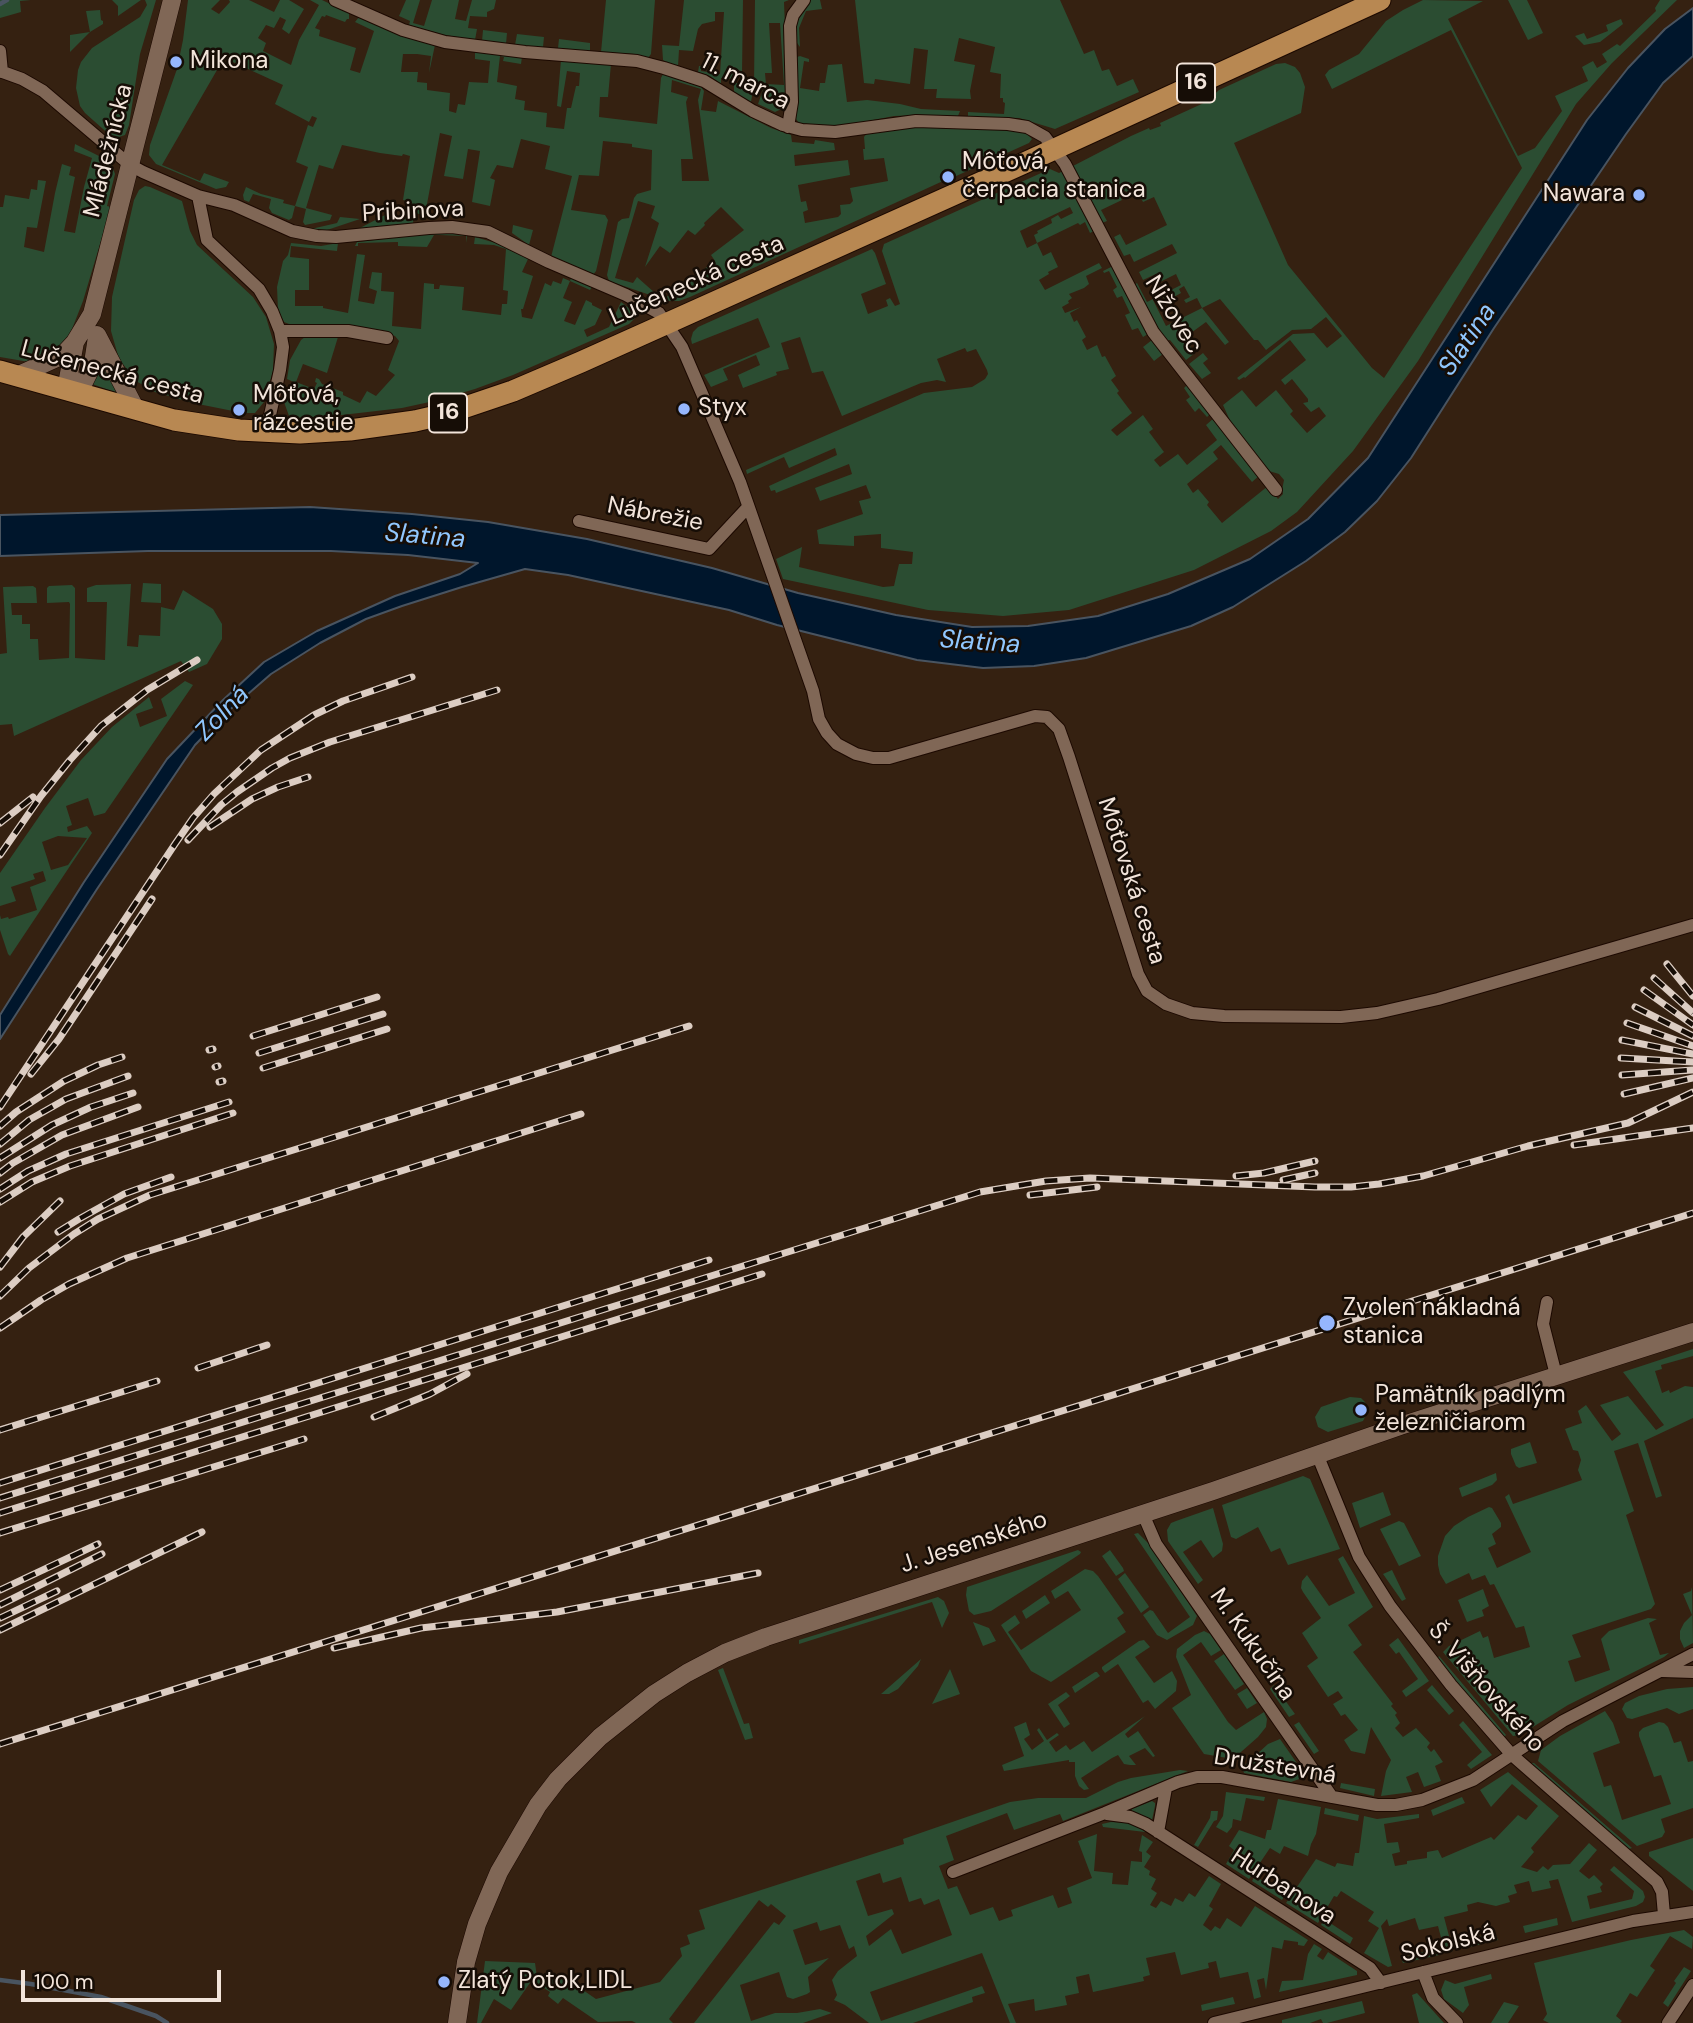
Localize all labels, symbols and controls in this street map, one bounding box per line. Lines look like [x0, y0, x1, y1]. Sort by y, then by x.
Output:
street label: 11. marca [696, 47, 794, 117]
place label: Mikona [190, 48, 268, 76]
marker: Mikona [168, 54, 184, 70]
road number: 16 [1177, 64, 1215, 102]
street label: Mládežnícka [79, 81, 139, 221]
place label: Môťová, čerpacia stanica [962, 149, 1146, 205]
marker: Môťová, čerpacia stanica [940, 169, 956, 185]
place label: Nawara [1543, 181, 1625, 209]
marker: Nawara [1631, 187, 1647, 203]
street label: Pribinova [361, 195, 465, 229]
street label: Lučenecká cesta [605, 230, 789, 332]
street label: Nižovec [1138, 271, 1208, 359]
water label: Slatina [1432, 298, 1504, 382]
street label: Lučenecká cesta [18, 335, 206, 411]
place label: Môťová, rázcestie [253, 382, 354, 438]
road number: 16 [429, 394, 467, 432]
place label: Styx [698, 395, 747, 423]
marker: Styx [676, 401, 692, 417]
marker: Môťová, rázcestie [231, 402, 247, 418]
street label: Nábrežie [605, 492, 705, 538]
water label: Slatina [383, 518, 467, 556]
water label: Slatina [939, 625, 1021, 661]
water label: Zolná [189, 680, 257, 748]
street label: Môťovská cesta [1090, 794, 1172, 968]
place label: Zvolen nákladná stanica [1343, 1295, 1521, 1351]
marker: Zvolen nákladná stanica [1317, 1313, 1337, 1333]
place label: Pamätník padlým železničiarom [1375, 1382, 1566, 1438]
marker: Pamätník padlým železničiarom [1353, 1402, 1369, 1418]
street label: J. Jesenského [897, 1506, 1051, 1580]
street label: M. Kukučína [1203, 1583, 1301, 1707]
street label: Š. Višňovského [1422, 1617, 1550, 1759]
street label: Družstevná [1212, 1743, 1338, 1791]
street label: Hurbanova [1225, 1842, 1341, 1932]
street label: Sokolská [1398, 1918, 1498, 1970]
scale bar [24, 1956, 224, 2000]
text: 100 m [34, 1968, 94, 1996]
place label: Zlatý Potok,LIDL [458, 1968, 632, 1996]
marker: Zlatý Potok,LIDL [436, 1974, 452, 1990]

